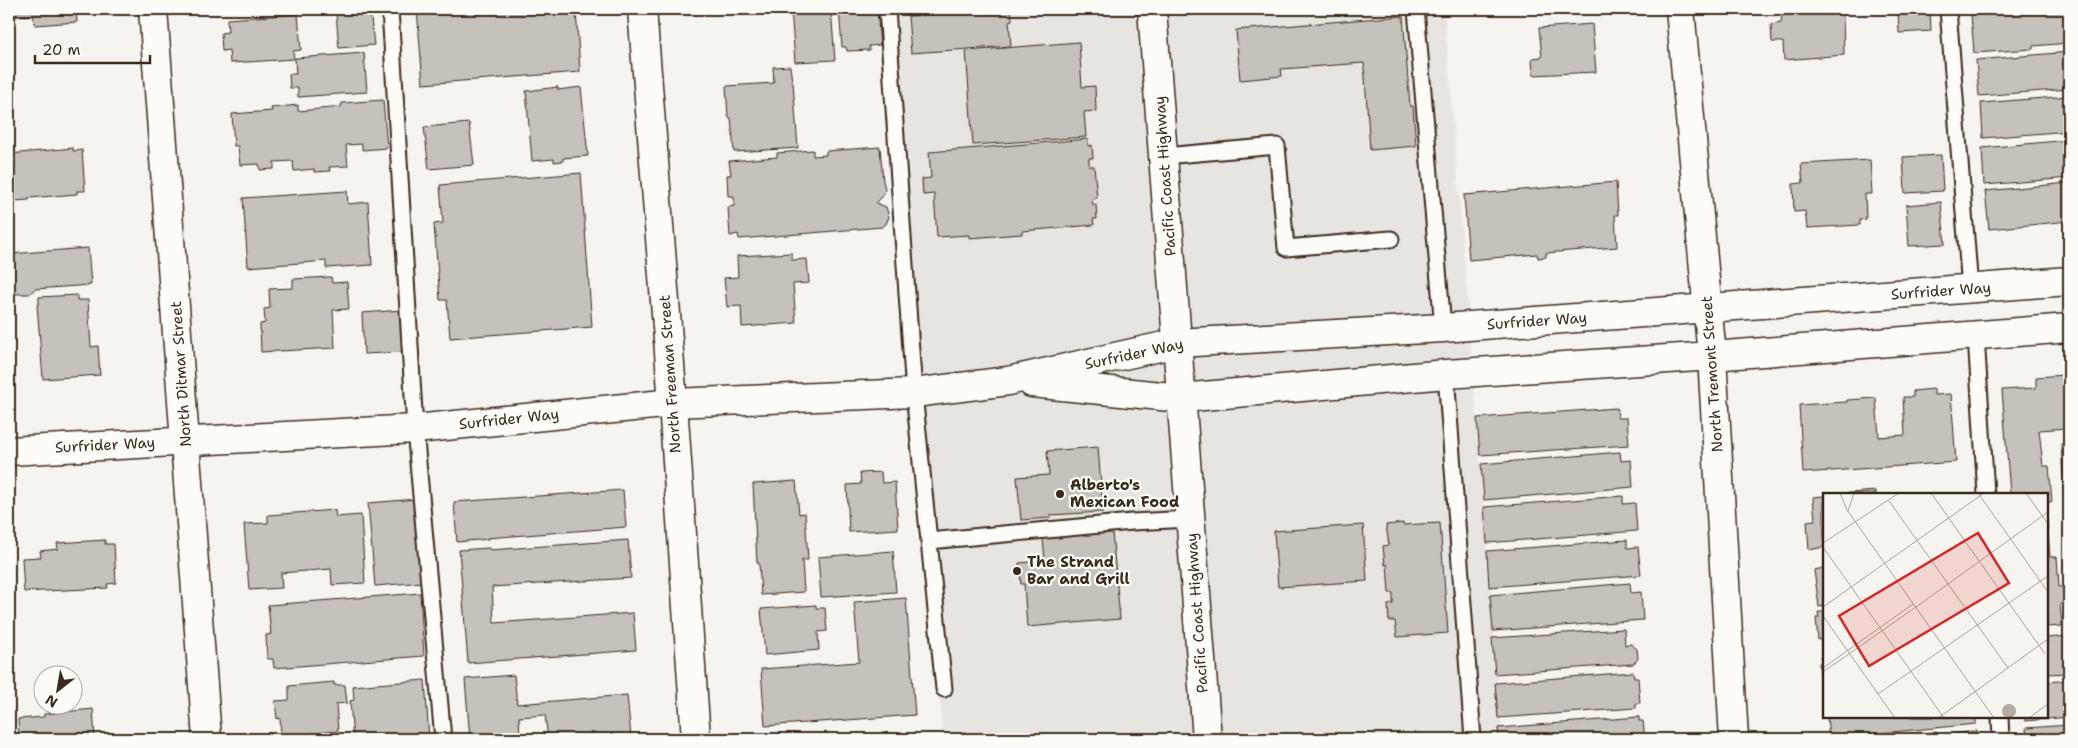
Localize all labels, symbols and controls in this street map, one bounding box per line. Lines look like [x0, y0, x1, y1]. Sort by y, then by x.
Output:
scale bar [35, 32, 150, 64]
text: 20 m [42, 40, 81, 60]
street label: Pacific Coast Highway [1149, 95, 1181, 257]
street label: Surfrider Way [1890, 278, 1992, 304]
street label: North Freeman Street [654, 294, 686, 454]
street label: North Tremont Street [1697, 295, 1727, 453]
street label: North Ditmar Street [166, 300, 196, 448]
street label: Surfrider Way [1486, 308, 1588, 334]
street label: Surfrider Way [1083, 334, 1185, 374]
street label: Surfrider Way [458, 404, 560, 434]
street label: Surfrider Way [54, 432, 156, 458]
place label: Alberto's Mexican Food [1070, 475, 1179, 512]
marker: Alberto's Mexican Food [1054, 488, 1066, 500]
inset map [1823, 493, 2048, 718]
street label: Pacific Coast Highway [1181, 532, 1213, 694]
place label: The Strand Bar and Grill [1027, 552, 1130, 589]
marker: The Strand Bar and Grill [1011, 565, 1023, 577]
north arrow [32, 666, 82, 716]
text: N [42, 691, 61, 712]

